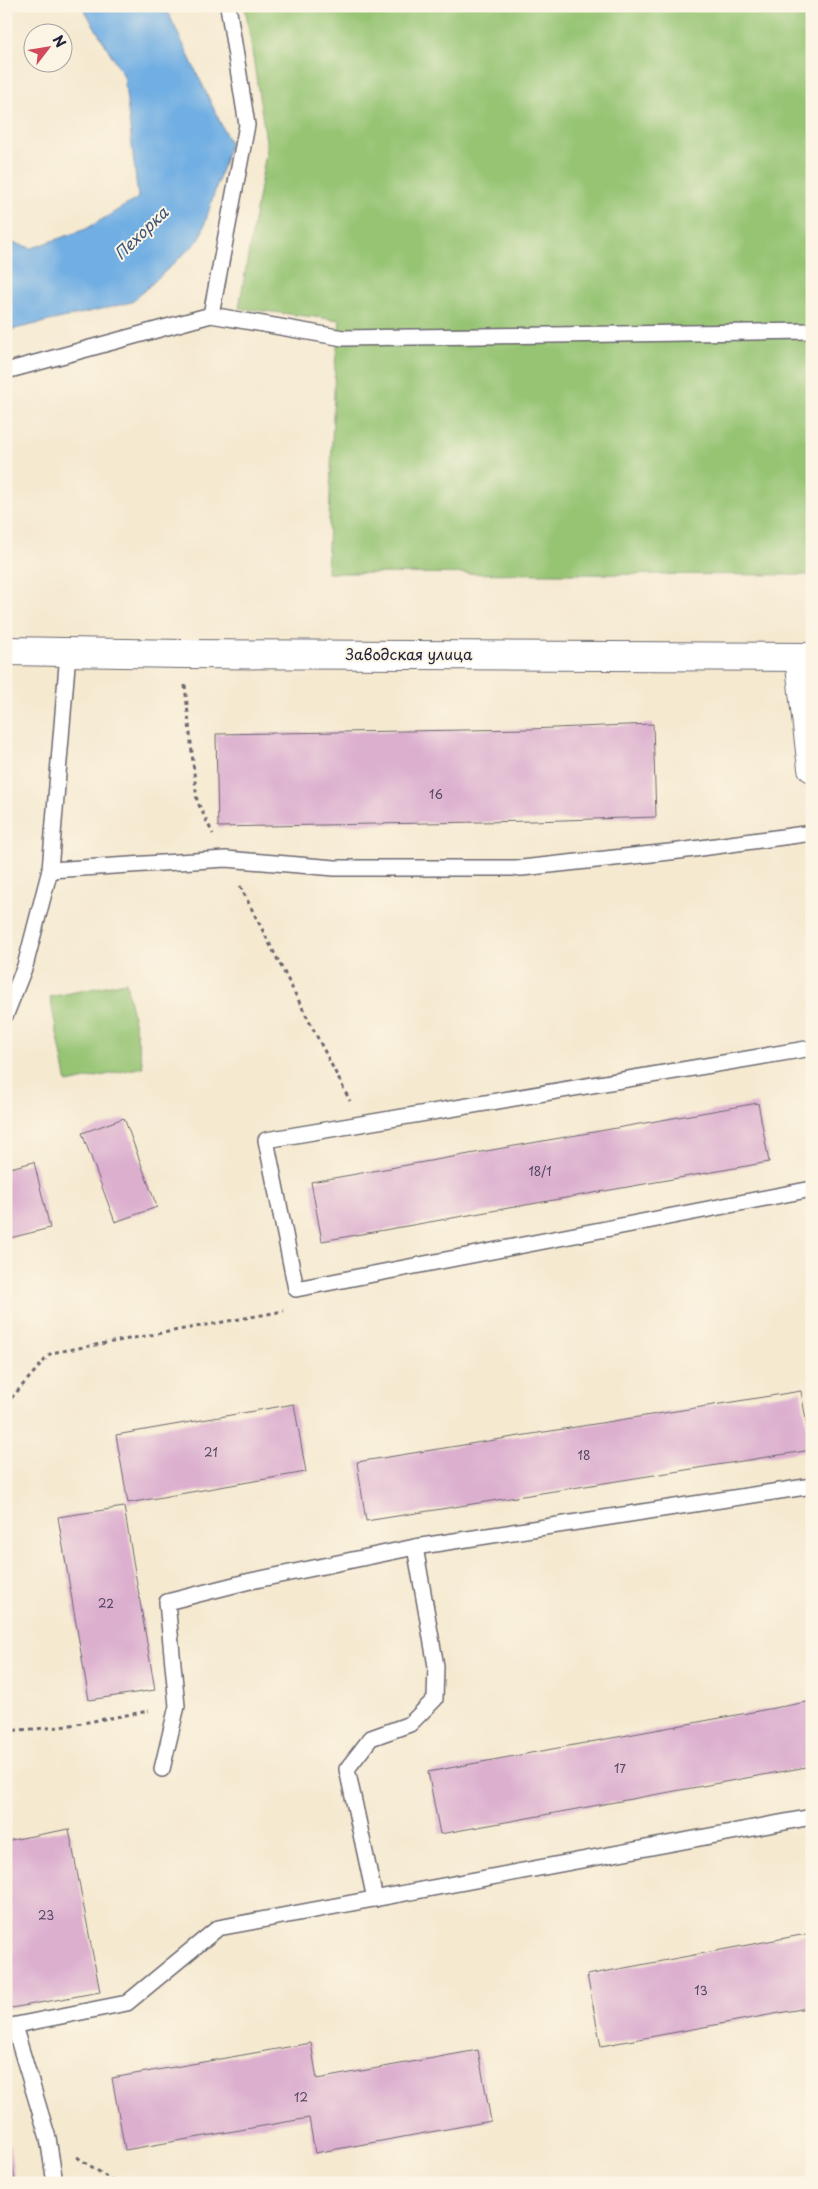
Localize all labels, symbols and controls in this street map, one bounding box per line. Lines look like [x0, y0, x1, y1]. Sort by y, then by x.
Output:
north arrow [22, 22, 72, 72]
text: N [48, 31, 71, 51]
water label: Пехорка [108, 200, 174, 264]
street label: Заводская улица [346, 642, 473, 665]
house number: 16 [429, 785, 443, 803]
house number: 18/1 [528, 1162, 552, 1180]
house number: 21 [204, 1443, 218, 1461]
house number: 18 [578, 1446, 590, 1464]
house number: 22 [98, 1594, 114, 1612]
house number: 17 [614, 1759, 626, 1777]
house number: 23 [38, 1906, 54, 1924]
house number: 13 [694, 1981, 708, 1999]
house number: 12 [294, 2088, 308, 2106]

